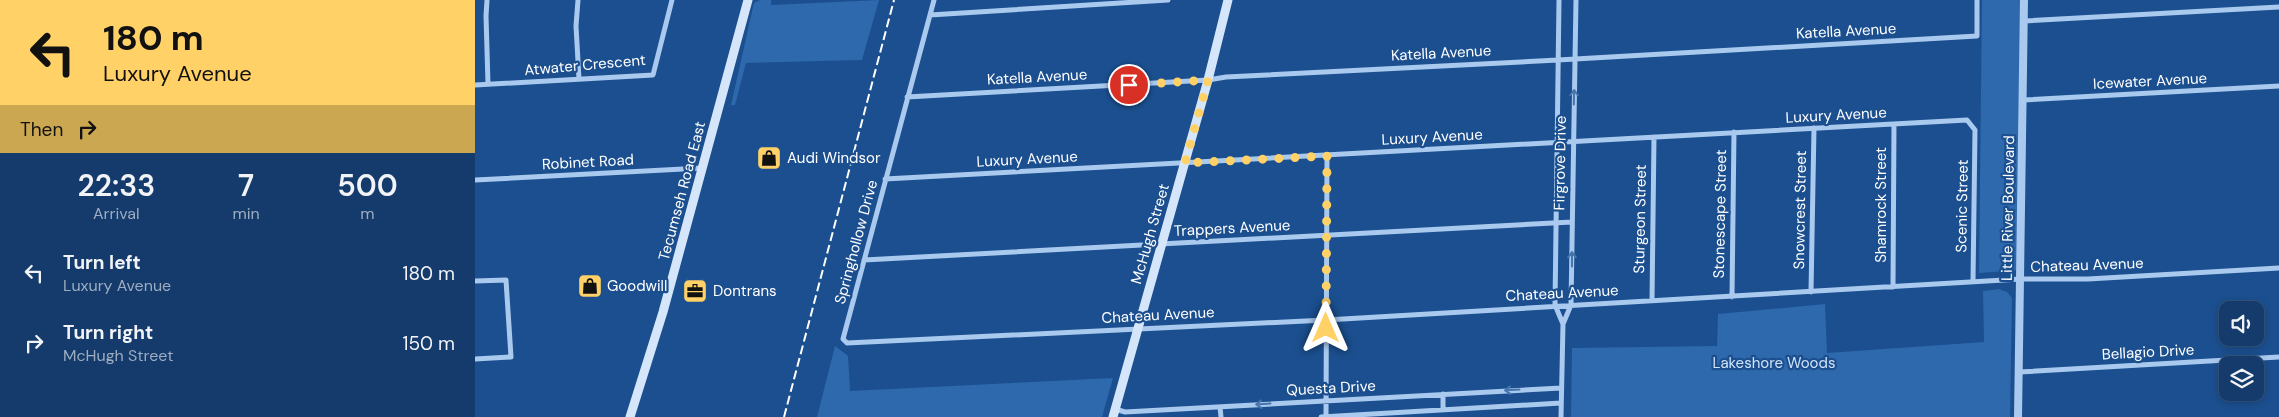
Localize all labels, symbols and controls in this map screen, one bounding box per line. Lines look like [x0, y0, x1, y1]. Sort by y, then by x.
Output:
text: 180 m [103, 15, 204, 61]
street label: Katella Avenue [1795, 18, 1897, 44]
icon: left [20, 20, 85, 85]
street label: Katella Avenue [1390, 40, 1492, 66]
street label: Atwater Crescent [523, 50, 647, 80]
text: Luxury Avenue [103, 59, 252, 88]
street label: Katella Avenue [986, 64, 1088, 90]
pin [1108, 64, 1150, 106]
street label: Icewater Avenue [2092, 68, 2208, 94]
icon: arrive [1115, 71, 1143, 99]
one-way arrow [1569, 89, 1579, 106]
street label: Luxury Avenue [1785, 102, 1887, 128]
icon: right [73, 115, 101, 143]
street label: Firgrove Drive [1549, 115, 1571, 211]
text: Then [20, 117, 63, 142]
street label: Tecumseh Road East [654, 119, 710, 263]
street label: Luxury Avenue [1381, 124, 1483, 150]
street label: Little River Boulevard [1997, 135, 2019, 281]
shop icon: Audi Windsor [756, 145, 782, 171]
street label: Luxury Avenue [976, 146, 1078, 172]
street label: Shamrock Street [1871, 147, 1891, 263]
place label: Audi Windsor [787, 148, 881, 168]
street label: Stonescape Street [1709, 149, 1731, 279]
street label: Robinet Road [542, 150, 634, 174]
street label: Snowcrest Street [1789, 150, 1811, 270]
street label: Scenic Street [1951, 159, 1973, 253]
street label: Sturgeon Street [1629, 164, 1651, 274]
text: 22:33 [77, 166, 155, 205]
text: 7 [238, 166, 254, 205]
text: 500 [337, 166, 398, 205]
street label: Springhollow Drive [830, 178, 882, 306]
street label: McHugh Street [1126, 181, 1174, 287]
text: Arrival [93, 203, 140, 224]
text: min [233, 203, 260, 224]
text: m [360, 203, 375, 224]
street label: Trappers Avenue [1173, 215, 1291, 241]
text: Turn left [63, 250, 141, 275]
one-way arrow [1567, 252, 1577, 268]
street label: Chateau Avenue [2030, 253, 2144, 277]
icon: left [20, 259, 48, 287]
text: 180 m [403, 261, 455, 286]
shop icon: Goodwill [577, 273, 603, 299]
text: Luxury Avenue [63, 275, 171, 296]
place label: Goodwill [607, 276, 667, 296]
office icon: Dontrans [682, 278, 708, 304]
street label: Chateau Avenue [1505, 280, 1619, 306]
place label: Dontrans [713, 281, 777, 301]
position arrow [1299, 301, 1351, 353]
map controls [2219, 301, 2264, 401]
button: sound [2219, 301, 2264, 346]
street label: Chateau Avenue [1101, 302, 1215, 328]
text: Turn right [63, 320, 153, 345]
icon: right [20, 329, 48, 357]
text: 150 m [403, 331, 455, 356]
street label: Bellagio Drive [2101, 340, 2195, 364]
text: McHugh Street [63, 345, 173, 366]
park label: Lakeshore Woods [1713, 353, 1835, 373]
button: layers [2219, 356, 2264, 401]
street label: Questa Drive [1286, 376, 1376, 400]
one-way arrow [1505, 386, 1521, 395]
one-way arrow [1255, 400, 1271, 409]

